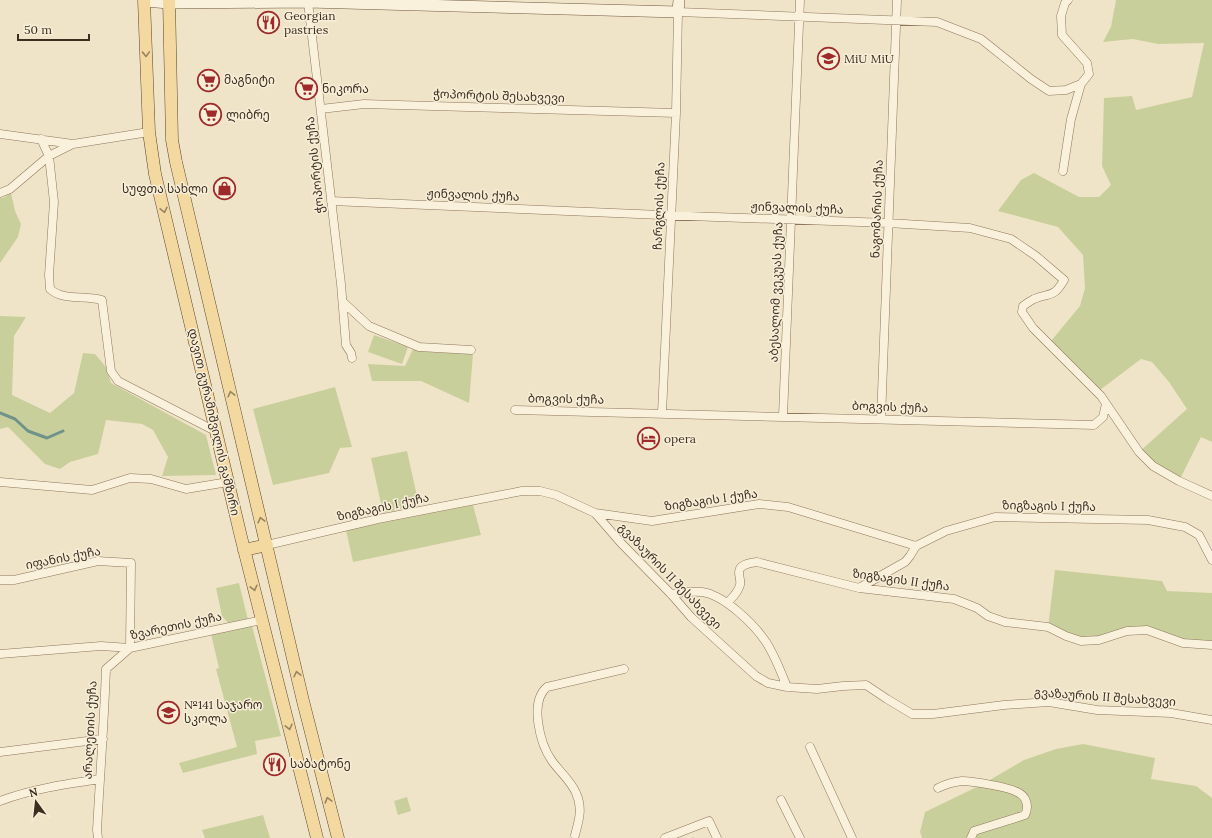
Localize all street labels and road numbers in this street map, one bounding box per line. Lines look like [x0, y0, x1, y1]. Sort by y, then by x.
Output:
street label: ჭოპორტის შესახვევი [433, 86, 565, 105]
street label: ჭოპორტის ქუჩა [302, 116, 327, 214]
street label: ნაგომარის ქუჩა [867, 159, 886, 259]
street label: ჩარგლის ქუჩა [649, 162, 669, 250]
street label: ჟინვალის ქუჩა [426, 185, 520, 205]
street label: ჟინვალის ქუჩა [750, 198, 844, 218]
street label: აბესალომ ვეკუას ქუჩა [766, 221, 786, 363]
street label: დავით გურამიშვილის გამზირი [185, 327, 243, 517]
street label: ბოგვის ქუჩა [528, 390, 604, 407]
street label: ბოგვის ქუჩა [852, 398, 928, 415]
street label: ზიგზაგის I ქუჩა [663, 486, 758, 513]
street label: ზიგზაგის I ქუჩა [335, 489, 430, 524]
street label: ზიგზაგის I ქუჩა [1002, 497, 1096, 514]
street label: გვაზაურის II შესახვევი [616, 519, 725, 632]
street label: იფანის ქუჩა [24, 543, 102, 572]
street label: ზიგზაგის II ქუჩა [852, 565, 951, 594]
street label: ზვარეთის ქუჩა [129, 608, 223, 643]
street label: არალეთის ქუჩა [79, 680, 101, 780]
street label: გვაზაურის II შესახვევი [1034, 684, 1177, 709]

